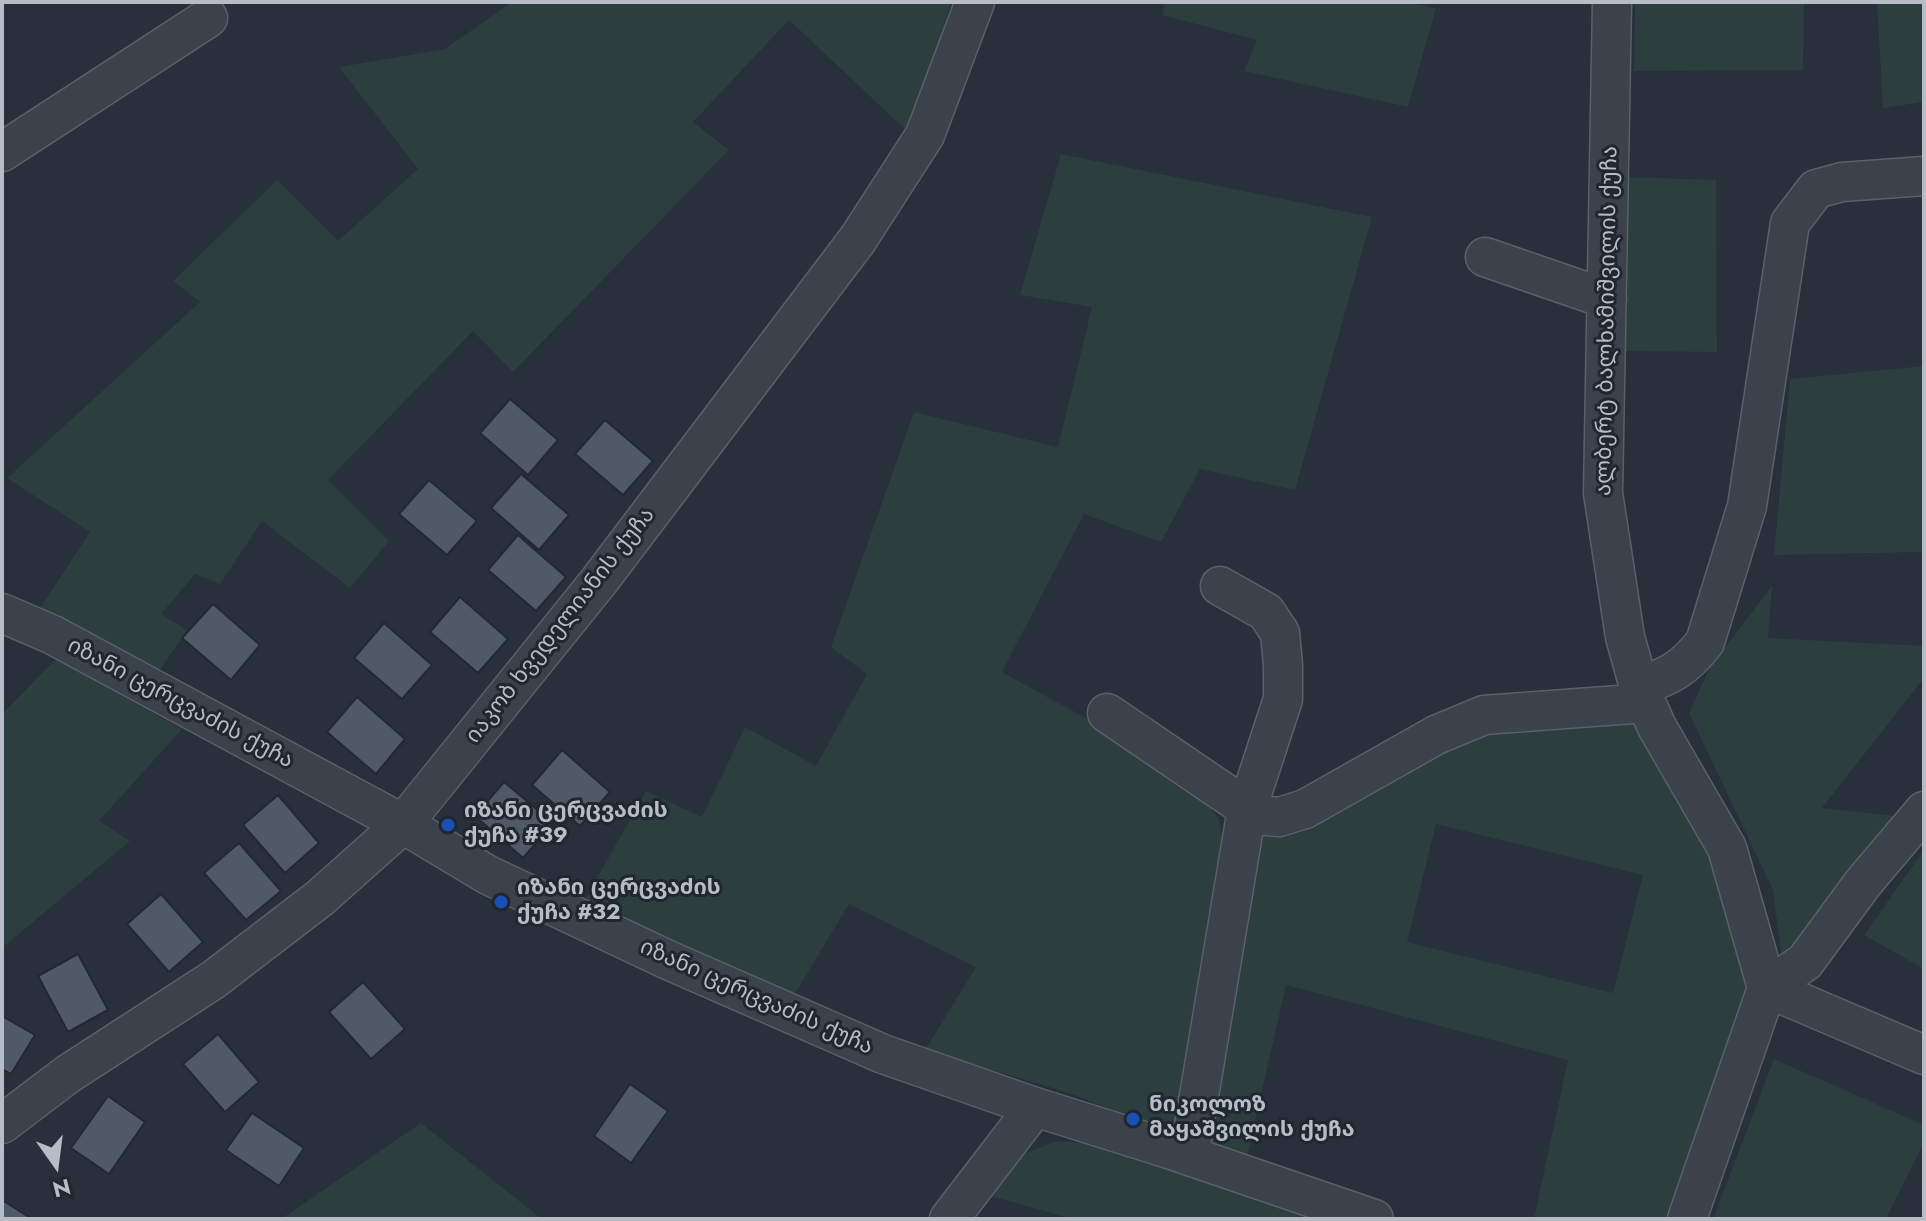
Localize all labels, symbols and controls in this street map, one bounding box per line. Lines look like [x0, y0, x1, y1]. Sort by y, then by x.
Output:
street label: ალბერტ ბალხამიშვილის ქუჩა [1592, 146, 1624, 496]
street label: იაკობ ხვედელიანის ქუჩა [461, 503, 661, 749]
street label: იზანი ცერცვაძის ქუჩა [63, 633, 297, 775]
place label: იზანი ცერცვაძის ქუჩა #39 [464, 799, 668, 850]
marker: იზანი ცერცვაძის ქუჩა #39 [439, 816, 457, 834]
place label: იზანი ცერცვაძის ქუჩა #32 [517, 876, 721, 928]
marker: იზანი ცერცვაძის ქუჩა #32 [492, 893, 510, 911]
street label: იზანი ცერცვაძის ქუჩა [636, 935, 876, 1061]
place label: ნიკოლოზ მაყაშვილის ქუჩა [1149, 1093, 1355, 1144]
marker: ნიკოლოზ მაყაშვილის ქუჩა [1124, 1110, 1142, 1128]
north arrow [16, 1125, 96, 1205]
text: N [49, 1171, 74, 1206]

